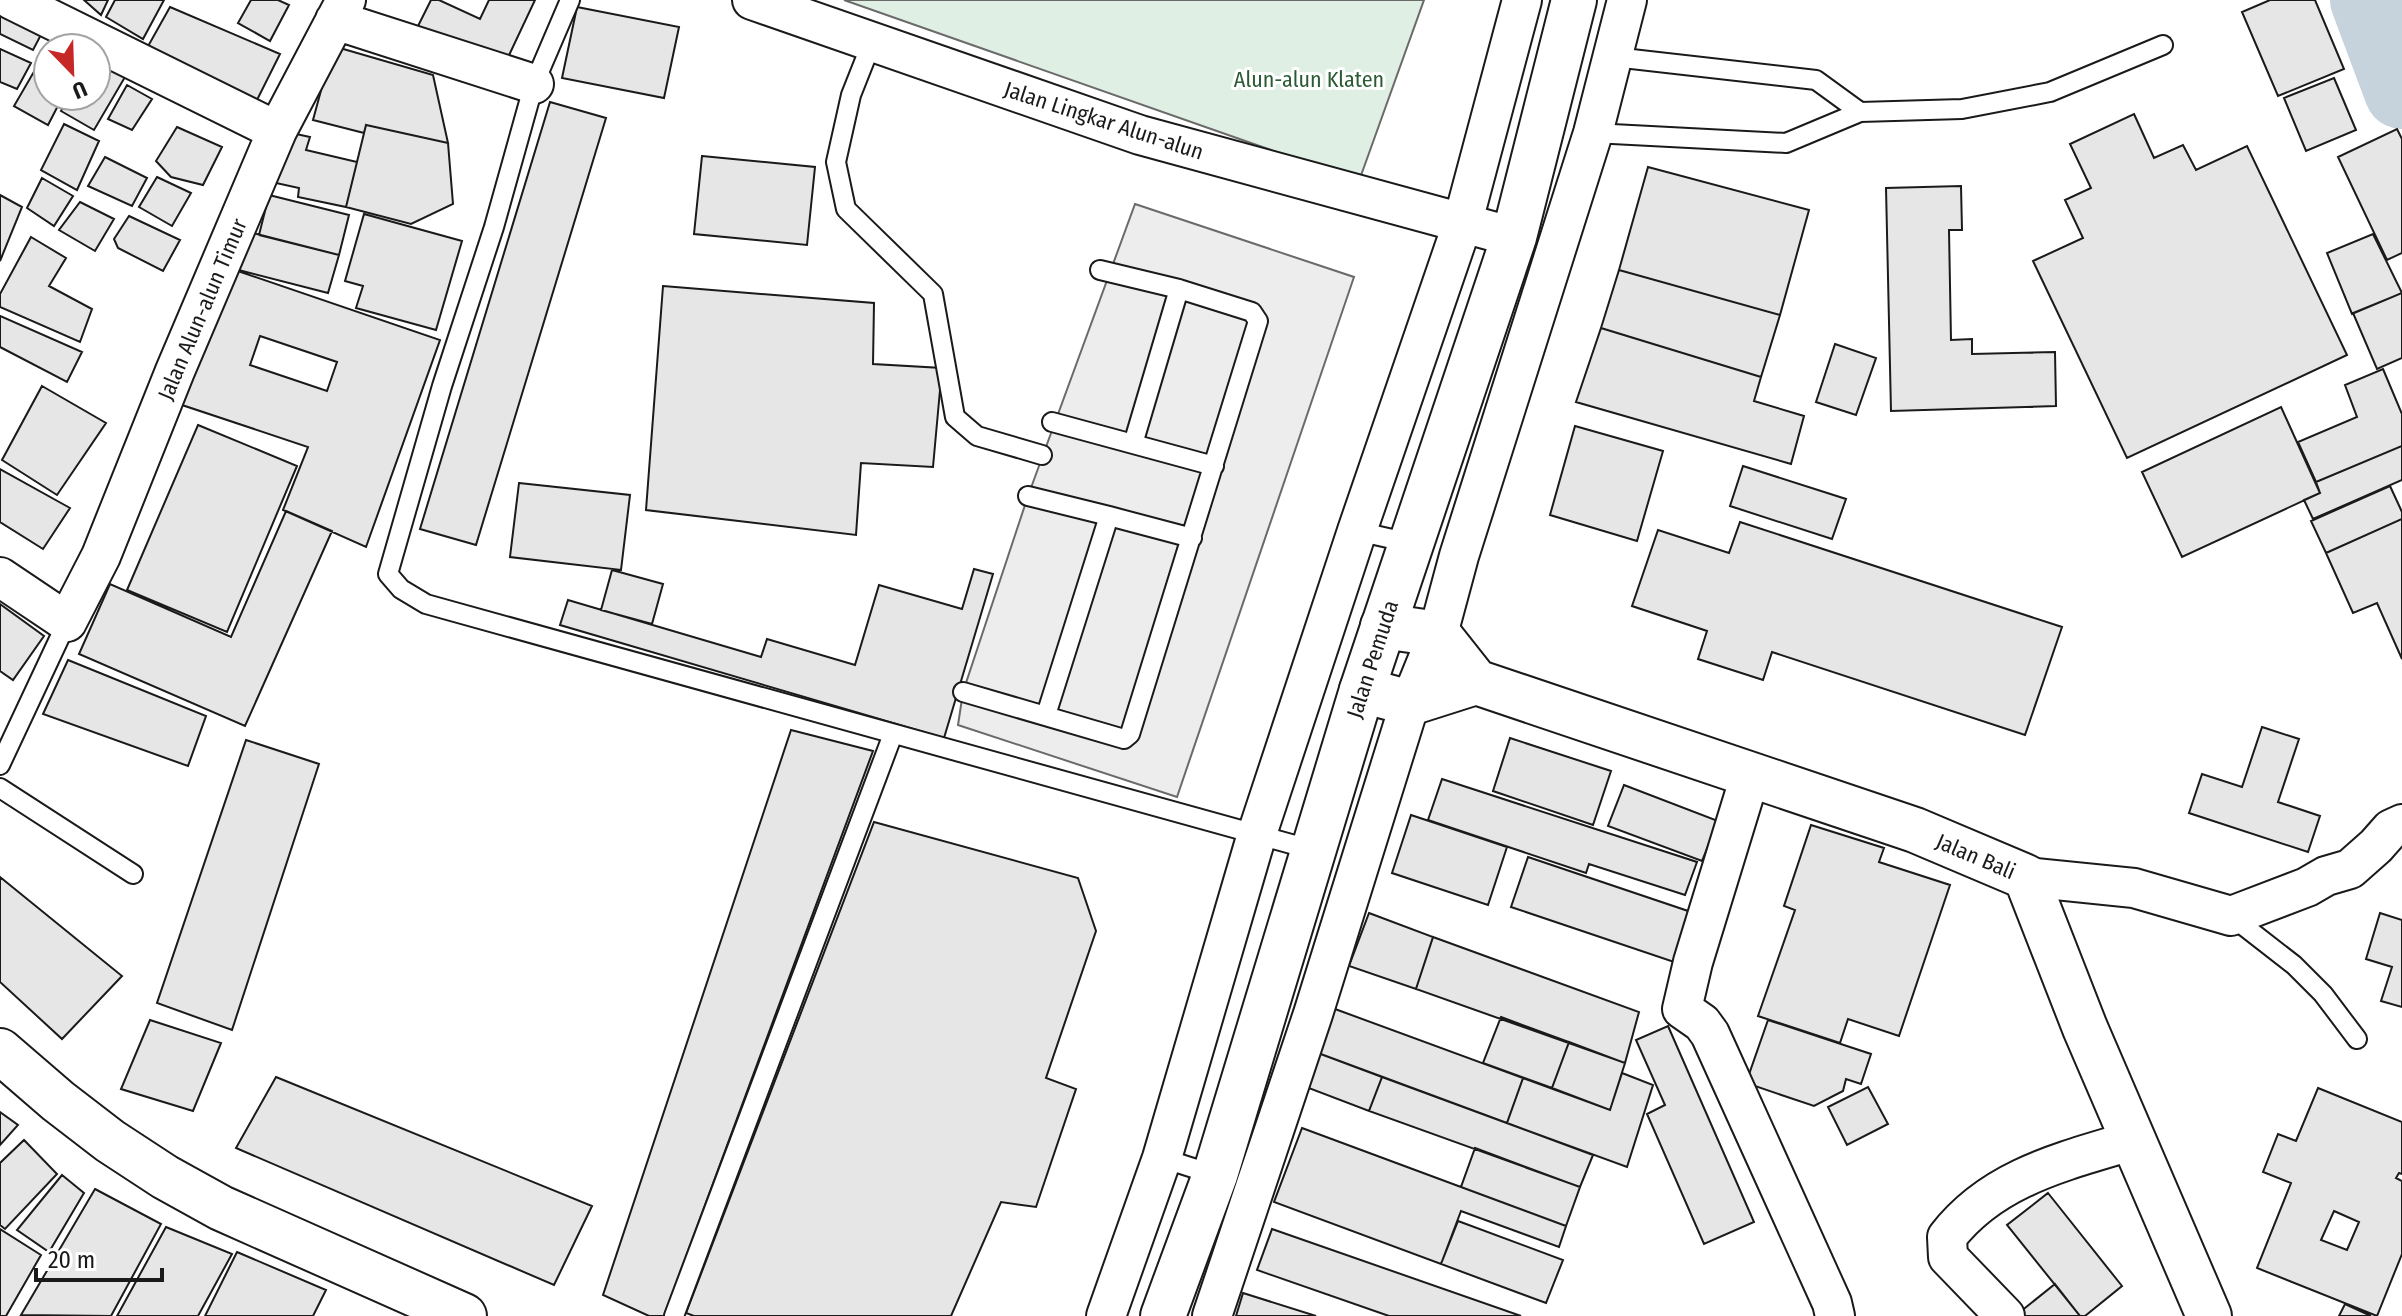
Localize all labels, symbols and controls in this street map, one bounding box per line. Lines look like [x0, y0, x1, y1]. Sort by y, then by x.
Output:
north arrow [32, 32, 112, 112]
park label: Alun-alun Klaten [1234, 66, 1384, 93]
text: U [68, 75, 91, 105]
street label: Jalan Lingkar Alun-alun [1001, 75, 1207, 166]
street label: Jalan Alun-alun Timur [152, 214, 253, 404]
street label: Jalan Pemuda [1341, 597, 1404, 722]
street label: Jalan Bali [1932, 828, 2020, 885]
scale bar [36, 1232, 162, 1282]
text: 20 m [48, 1246, 95, 1274]

